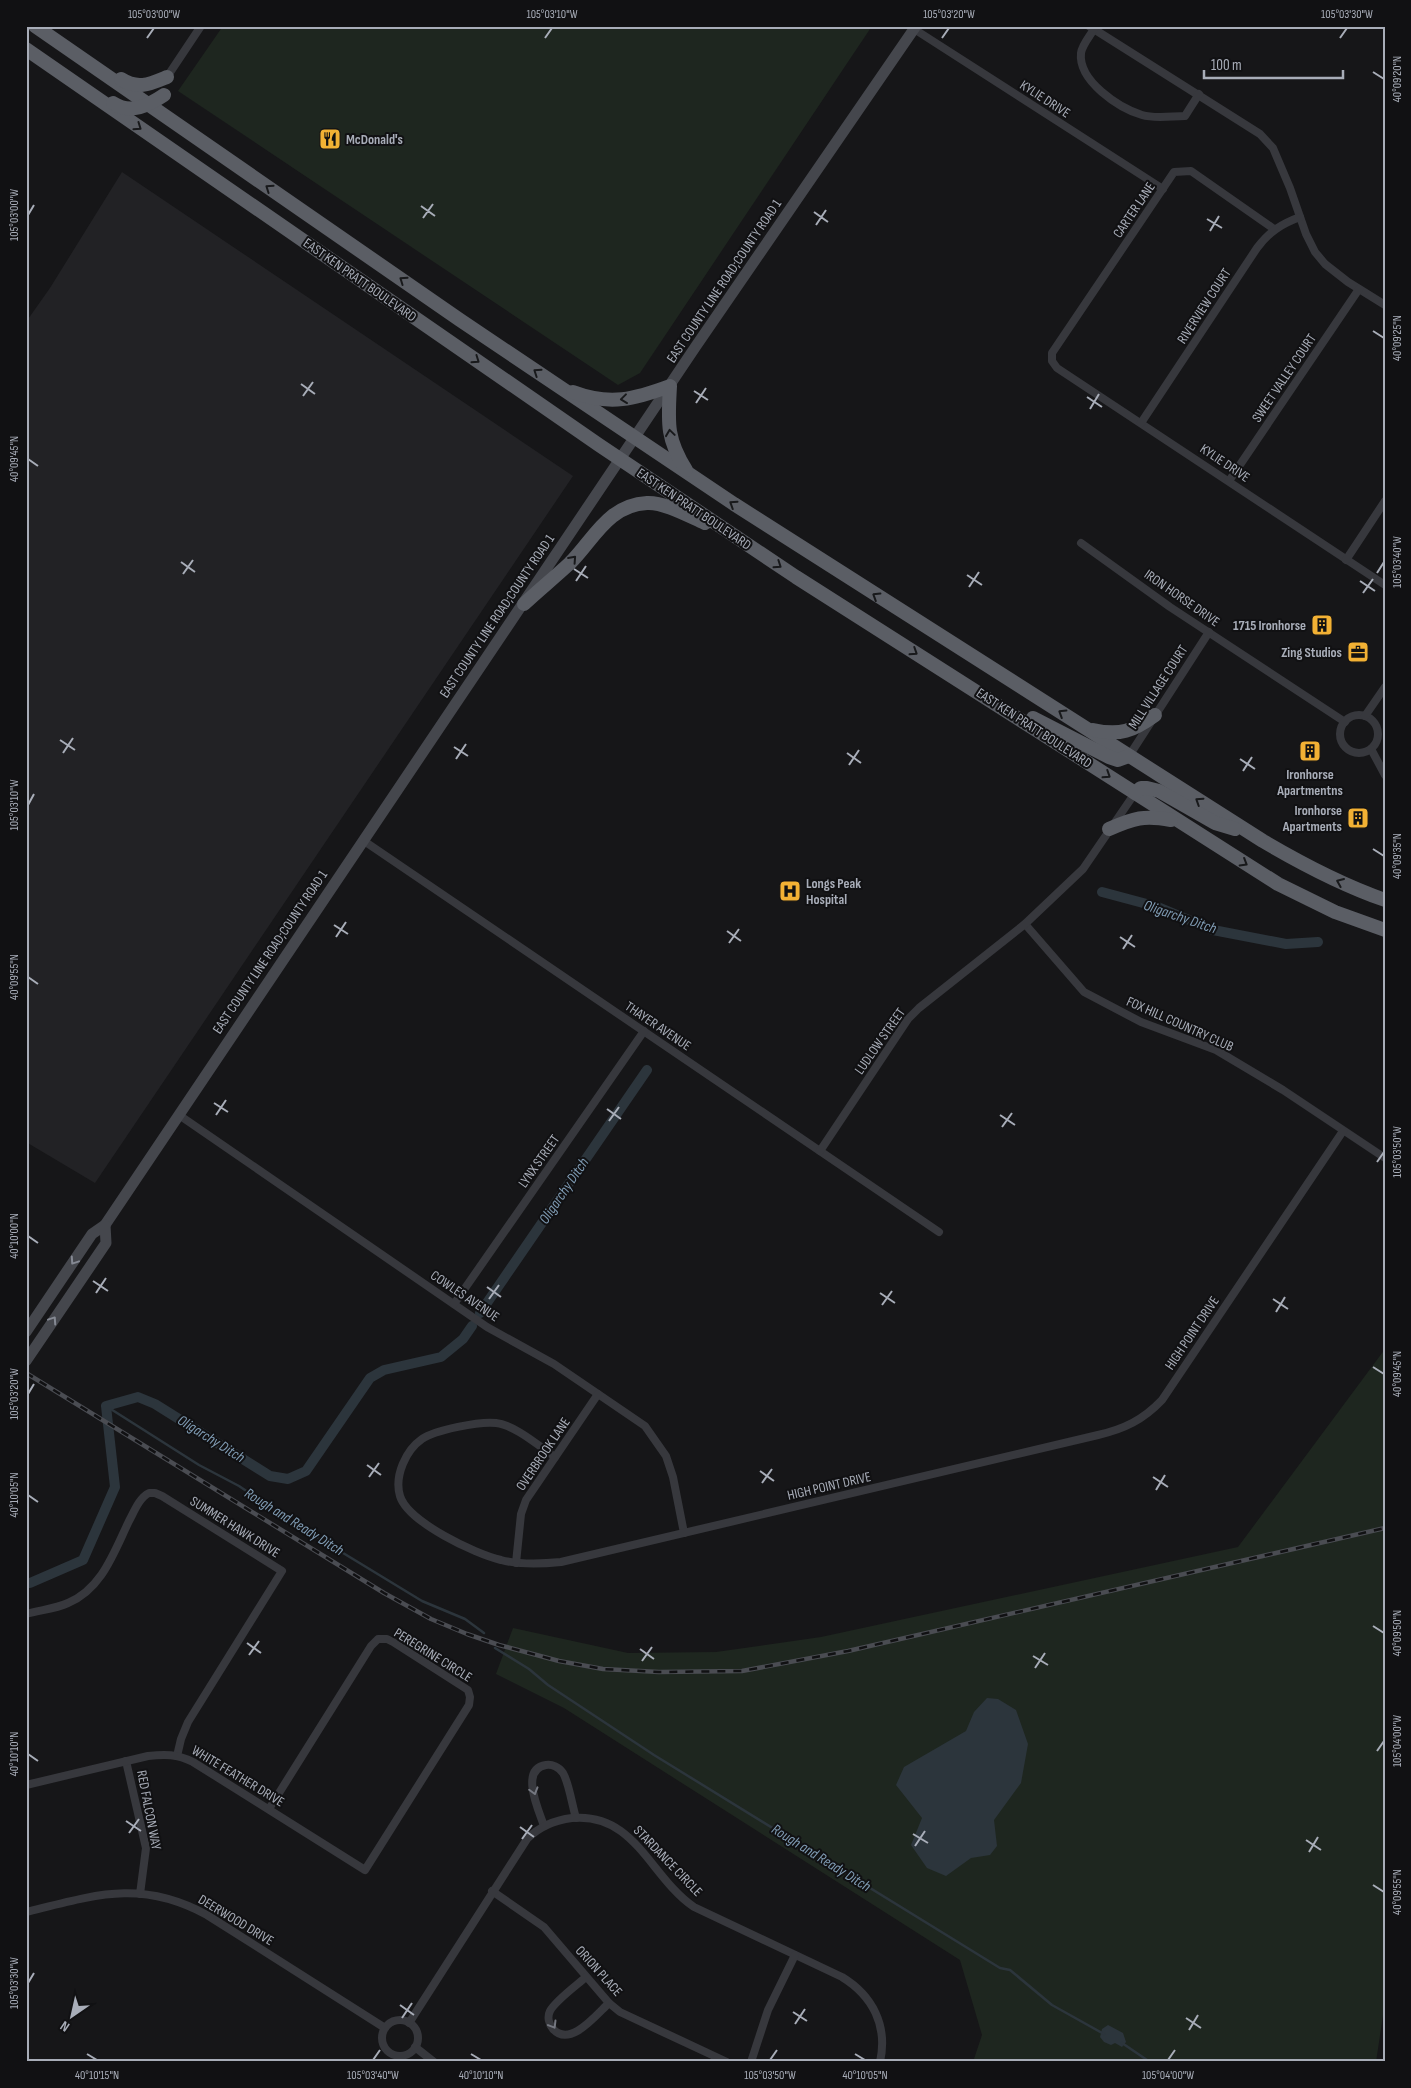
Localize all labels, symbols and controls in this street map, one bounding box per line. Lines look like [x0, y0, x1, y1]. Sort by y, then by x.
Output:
text: 105°03'00"W [128, 7, 180, 22]
text: 105°03'10"W [527, 7, 578, 22]
text: 105°03'20"W [923, 7, 975, 22]
text: 105°03'30"W [1321, 7, 1373, 22]
scale bar [1204, 48, 1342, 80]
text: 100 m [1211, 56, 1242, 75]
text: 40°09'20"N [1390, 56, 1405, 102]
street label: KYLIE DRIVE [1017, 76, 1073, 122]
one-way arrow [132, 121, 142, 130]
restaurant icon: McDonald's [318, 127, 342, 151]
place label: McDonald's [346, 131, 403, 148]
street label: CARTER LANE [1109, 179, 1159, 241]
one-way arrow [265, 185, 275, 194]
text: 105°03'00"W [7, 189, 22, 241]
street label: EAST COUNTY LINE ROAD;COUNTY ROAD 1 [663, 196, 785, 366]
street label: EAST KEN PRATT BOULEVARD [300, 234, 420, 326]
street label: RIVERVIEW COURT [1173, 265, 1235, 347]
one-way arrow [399, 277, 408, 286]
text: 40°09'25"N [1390, 315, 1405, 361]
street label: SWEET VALLEY COURT [1248, 330, 1320, 426]
one-way arrow [470, 354, 480, 363]
one-way arrow [533, 369, 542, 378]
one-way arrow [619, 393, 627, 404]
one-way arrow [665, 428, 676, 436]
text: 40°09'45"N [7, 436, 22, 482]
street label: KYLIE DRIVE [1197, 440, 1253, 486]
street label: EAST KEN PRATT BOULEVARD [634, 464, 755, 554]
one-way arrow [729, 501, 738, 510]
street label: EAST COUNTY LINE ROAD;COUNTY ROAD 1 [436, 531, 558, 701]
text: 105°03'40"W [1390, 536, 1405, 588]
one-way arrow [567, 556, 576, 565]
one-way arrow [772, 559, 781, 568]
street label: IRON HORSE DRIVE [1141, 566, 1223, 630]
one-way arrow [872, 593, 881, 603]
building icon: 1715 Ironhorse [1310, 613, 1334, 637]
place label: 1715 Ironhorse [1233, 617, 1306, 634]
office icon: Zing Studios [1346, 640, 1370, 664]
street label: MILL VILLAGE COURT [1125, 642, 1192, 732]
place label: Zing Studios [1281, 644, 1342, 661]
one-way arrow [909, 646, 918, 656]
street label: EAST KEN PRATT BOULEVARD [973, 684, 1095, 772]
one-way arrow [1058, 710, 1067, 720]
building icon: Ironhorse Apartmentns [1298, 739, 1322, 763]
place label: Ironhorse Apartmentns [1276, 766, 1343, 799]
one-way arrow [1102, 769, 1111, 779]
text: 105°03'10"W [7, 779, 22, 831]
one-way arrow [1195, 797, 1204, 807]
place label: Ironhorse Apartments [1282, 802, 1342, 835]
building icon: Ironhorse Apartments [1346, 806, 1370, 830]
text: 40°09'35"N [1390, 833, 1405, 879]
one-way arrow [1239, 857, 1248, 867]
street label: EAST COUNTY LINE ROAD;COUNTY ROAD 1 [209, 867, 331, 1037]
place label: Longs Peak Hospital [806, 875, 861, 908]
one-way arrow [1336, 877, 1345, 888]
hospital icon: Longs Peak Hospital [778, 879, 802, 903]
water label: Oligarchy Ditch [1141, 896, 1219, 938]
text: 40°09'55"N [7, 954, 22, 1000]
street label: FOX HILL COUNTRY CLUB [1124, 993, 1236, 1055]
street label: THAYER AVENUE [622, 998, 694, 1054]
street label: LUDLOW STREET [851, 1004, 909, 1077]
text: 105°03'50"W [1390, 1126, 1405, 1178]
street label: LYNX STREET [515, 1131, 564, 1191]
water label: Oligarchy Ditch [535, 1154, 593, 1228]
text: 40°10'00"N [7, 1213, 22, 1259]
one-way arrow [71, 1256, 80, 1265]
street label: COWLES AVENUE [427, 1267, 503, 1325]
street label: HIGH POINT DRIVE [1161, 1293, 1223, 1373]
one-way arrow [47, 1317, 57, 1326]
text: 40°09'45"N [1390, 1351, 1405, 1397]
text: 105°03'20"W [7, 1368, 22, 1420]
water label: Oligarchy Ditch [174, 1411, 248, 1467]
street label: OVERBROOK LANE [512, 1414, 574, 1494]
street label: HIGH POINT DRIVE [786, 1468, 873, 1504]
text: 40°10'05"N [7, 1472, 22, 1518]
water label: Rough and Ready Ditch [241, 1484, 347, 1560]
street label: SUMMER HAWK DRIVE [187, 1493, 283, 1562]
text: 40°09'50"N [1390, 1610, 1405, 1656]
street label: PEREGRINE CIRCLE [391, 1624, 475, 1686]
text: 105°04'00"W [1390, 1715, 1405, 1767]
text: 40°10'10"N [7, 1732, 22, 1776]
street label: WHITE FEATHER DRIVE [189, 1742, 288, 1810]
street label: RED FALCON WAY [133, 1769, 165, 1851]
one-way arrow [528, 1787, 538, 1795]
water label: Rough and Ready Ditch [768, 1820, 874, 1896]
street label: STARDANCE CIRCLE [630, 1822, 706, 1900]
text: 40°09'55"N [1390, 1869, 1405, 1915]
street label: DEERWOOD DRIVE [195, 1891, 277, 1949]
street label: ORION PLACE [572, 1942, 626, 2000]
text: 105°03'30"W [7, 1957, 22, 2009]
north arrow [48, 1990, 98, 2040]
text: N [57, 2017, 73, 2036]
one-way arrow [546, 2020, 556, 2029]
text: 40°10'15"N [75, 2068, 119, 2083]
text: 105°03'40"W [347, 2068, 399, 2083]
text: 40°10'10"N [459, 2068, 503, 2083]
text: 105°03'50"W [744, 2068, 796, 2083]
text: 40°10'05"N [842, 2068, 888, 2083]
text: 105°04'00"W [1142, 2068, 1194, 2083]

